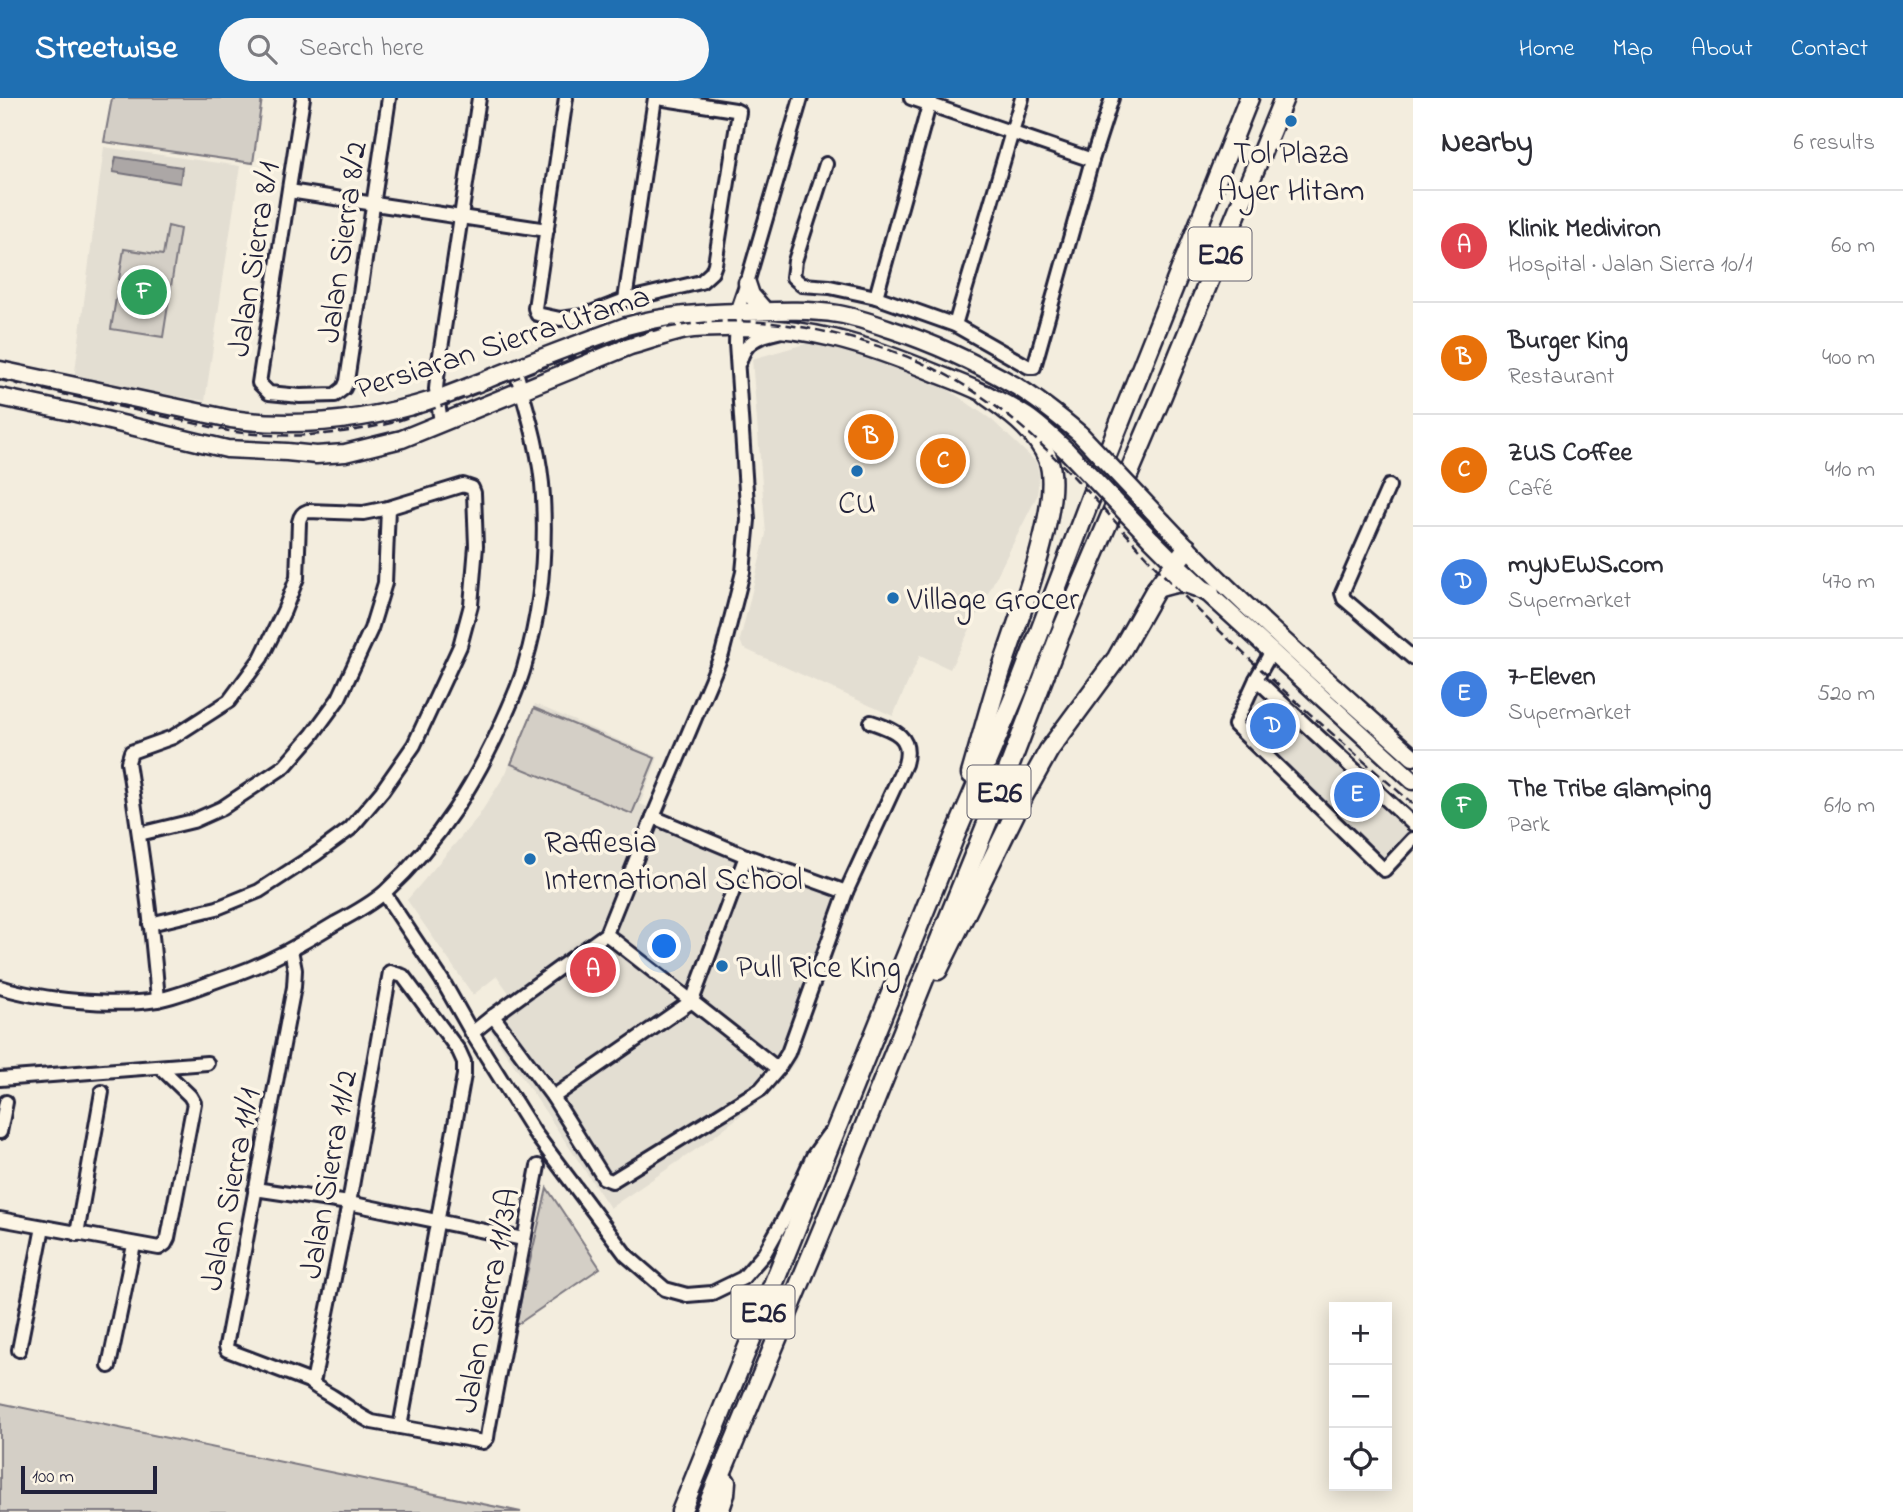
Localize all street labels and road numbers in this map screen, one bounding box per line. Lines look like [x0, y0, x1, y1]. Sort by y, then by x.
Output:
street label: Jalan Sierra 8/2 [307, 139, 382, 346]
street label: Jalan Sierra 8/1 [217, 158, 294, 361]
road number: E26 [1188, 228, 1252, 280]
street label: Persiaran Sierra Utama [350, 274, 656, 414]
road number: E26 [968, 765, 1030, 818]
street label: Jalan Sierra 11/2 [289, 1066, 372, 1283]
street label: Jalan Sierra 11/1 [190, 1084, 275, 1295]
street label: Jalan Sierra 11/3A [445, 1184, 534, 1417]
road number: E26 [732, 1286, 794, 1338]

